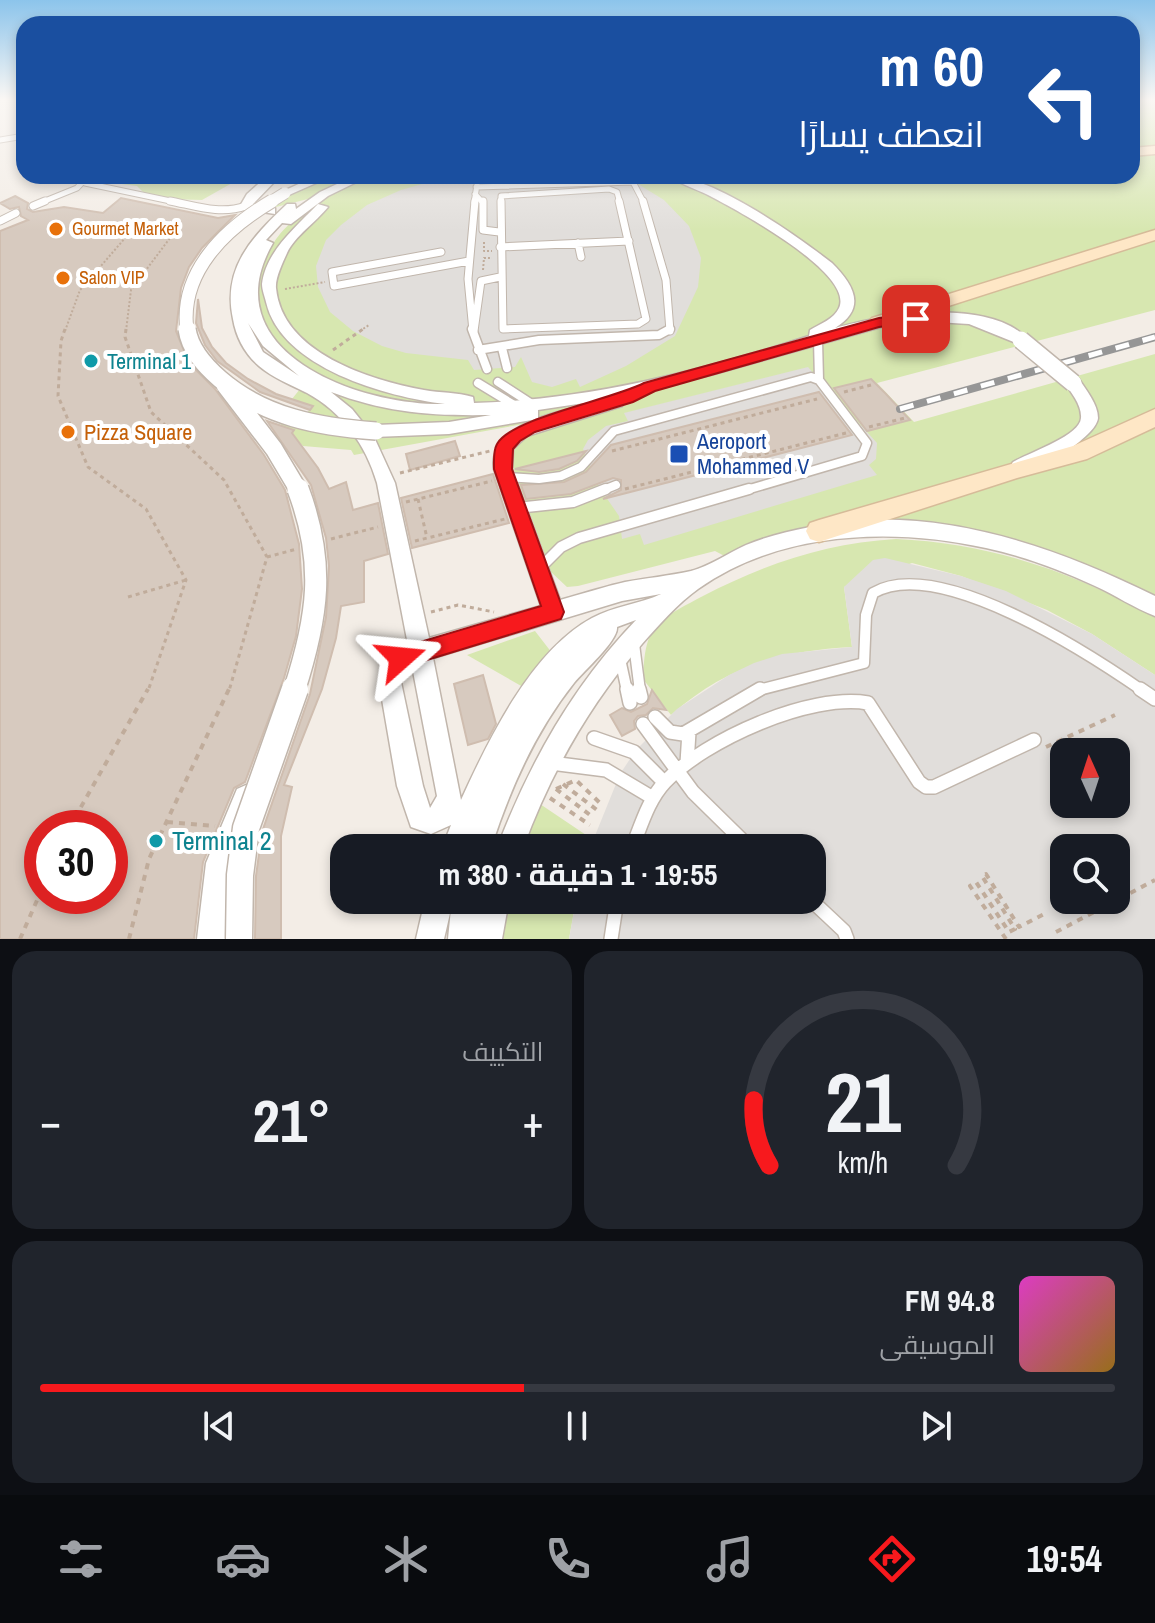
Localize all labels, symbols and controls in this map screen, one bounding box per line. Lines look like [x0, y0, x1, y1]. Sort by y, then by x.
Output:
text: 60 m [879, 28, 984, 103]
icon: left [1012, 48, 1116, 152]
text: انعطف يسارًا [798, 110, 984, 158]
place label: Gourmet Market [72, 216, 179, 241]
marker: Gourmet Market [47, 220, 65, 238]
place label: Salon VIP [79, 265, 145, 290]
marker: Salon VIP [54, 269, 72, 287]
pin [882, 285, 950, 353]
icon: arrive [894, 297, 938, 341]
place label: Terminal 1 [107, 346, 191, 376]
marker: Terminal 1 [82, 352, 100, 370]
place label: Pizza Square [84, 417, 192, 447]
marker: Pizza Square [59, 423, 77, 441]
place label: Aeroport Mohammed V [696, 426, 809, 481]
marker: Aeroport Mohammed V [668, 443, 690, 465]
position arrow [359, 616, 443, 700]
north arrow [1050, 738, 1130, 818]
map controls [1050, 738, 1130, 914]
speed limit sign: 30 [24, 810, 128, 914]
place label: Terminal 2 [172, 823, 272, 858]
marker: Terminal 2 [147, 832, 165, 850]
button: search [1050, 834, 1130, 914]
text: 19:55 · 1 دقيقة · 380 m [438, 854, 718, 894]
text: التكييف [462, 1034, 544, 1069]
text: 21 [825, 1046, 901, 1158]
text: 21° [252, 1080, 331, 1161]
text: − [40, 1091, 61, 1151]
text: + [522, 1091, 543, 1151]
text: km/h [838, 1143, 889, 1182]
text: 94.8 FM [905, 1280, 995, 1320]
text: الموسيقى [880, 1327, 995, 1362]
icon: previous [197, 1404, 241, 1448]
icon: pause [555, 1404, 599, 1448]
icon: next [914, 1404, 958, 1448]
icon: filters [53, 1531, 109, 1587]
icon: car [215, 1531, 271, 1587]
icon: climate [378, 1531, 434, 1587]
icon: phone [540, 1531, 596, 1587]
icon: music [702, 1531, 758, 1587]
icon: directions [864, 1531, 920, 1587]
text: 19:54 [1026, 1535, 1102, 1583]

